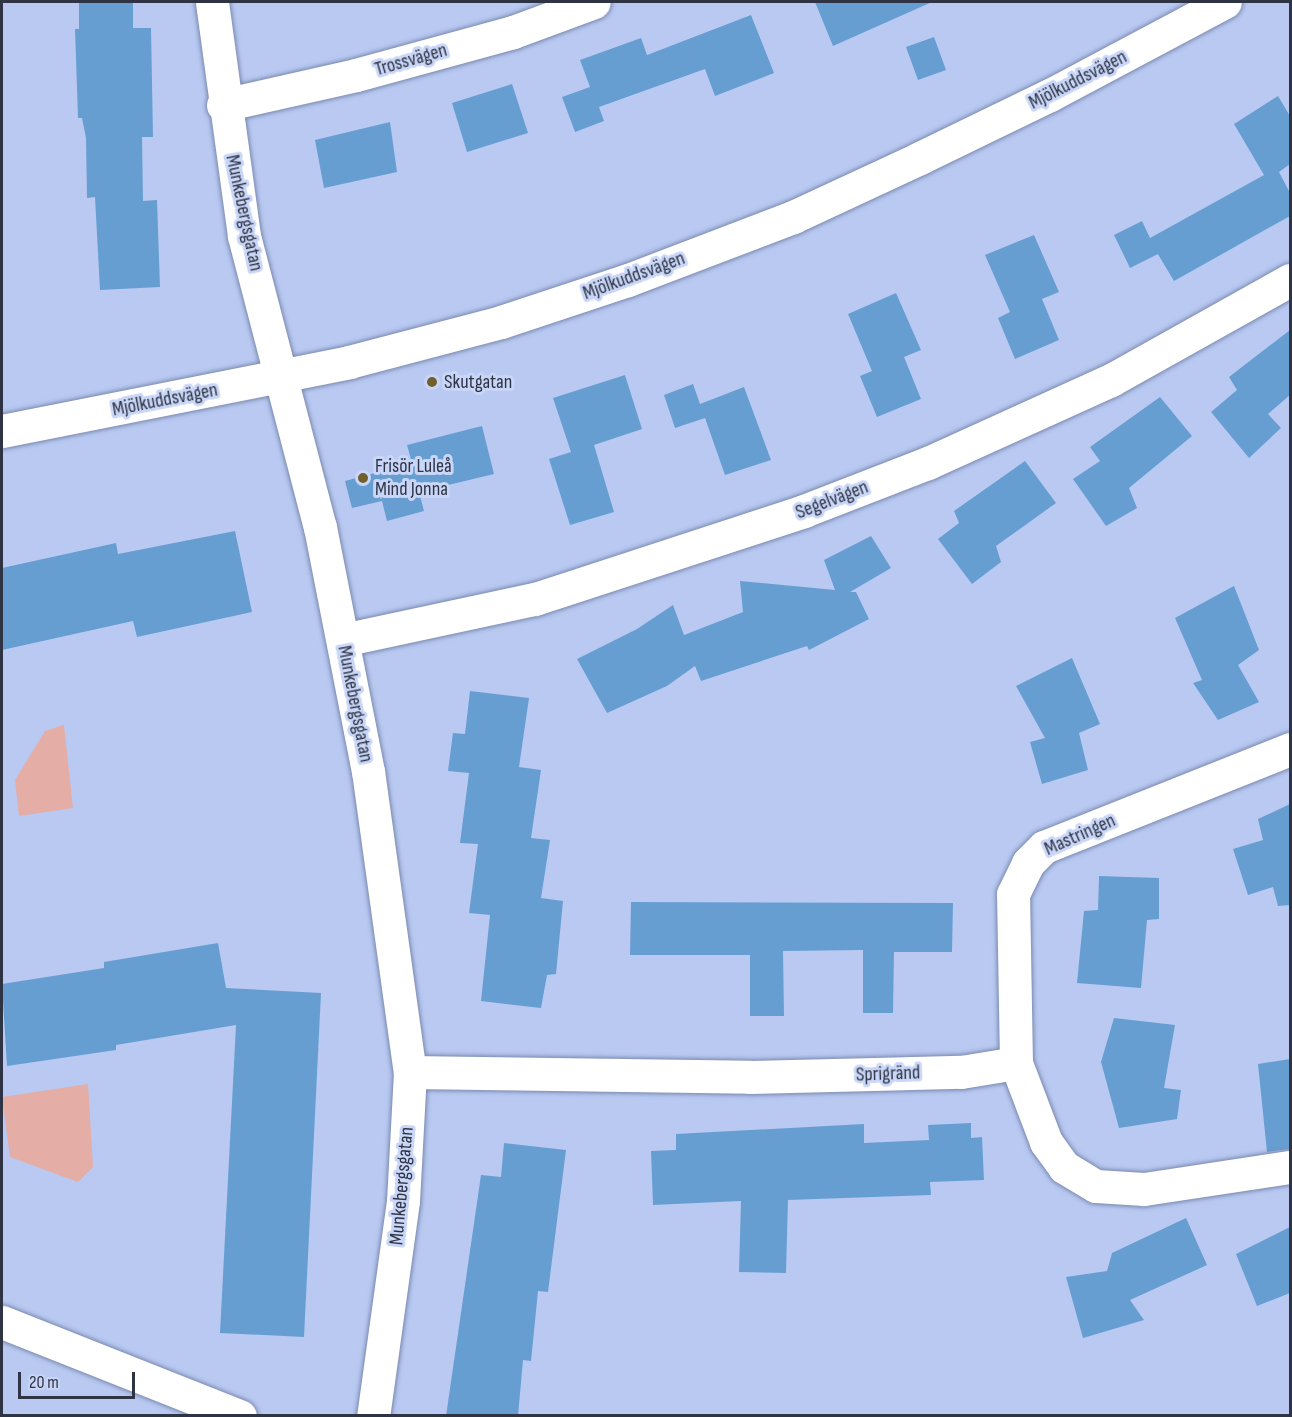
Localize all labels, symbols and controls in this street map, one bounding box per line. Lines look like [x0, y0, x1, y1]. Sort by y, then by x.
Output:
street label: Trossvägen [372, 38, 450, 82]
street label: Mjölkuddsvägen [1025, 45, 1131, 115]
street label: Munkebergsgatan [220, 153, 268, 273]
street label: Mjölkuddsvägen [580, 246, 688, 306]
place label: Skutgatan [444, 370, 512, 394]
marker: Skutgatan [425, 375, 439, 389]
street label: Mjölkuddsvägen [110, 378, 220, 422]
place label: Frisör Luleå Mind Jonna [375, 454, 452, 501]
marker: Frisör Luleå Mind Jonna [356, 471, 370, 485]
street label: Segelvägen [792, 475, 872, 525]
street label: Munkebergsgatan [332, 644, 378, 764]
street label: Mastringen [1041, 809, 1119, 861]
street label: Sprigränd [855, 1061, 921, 1087]
street label: Munkebergsgatan [385, 1126, 419, 1246]
scale bar [21, 1360, 138, 1398]
text: 20 m [29, 1372, 59, 1393]

